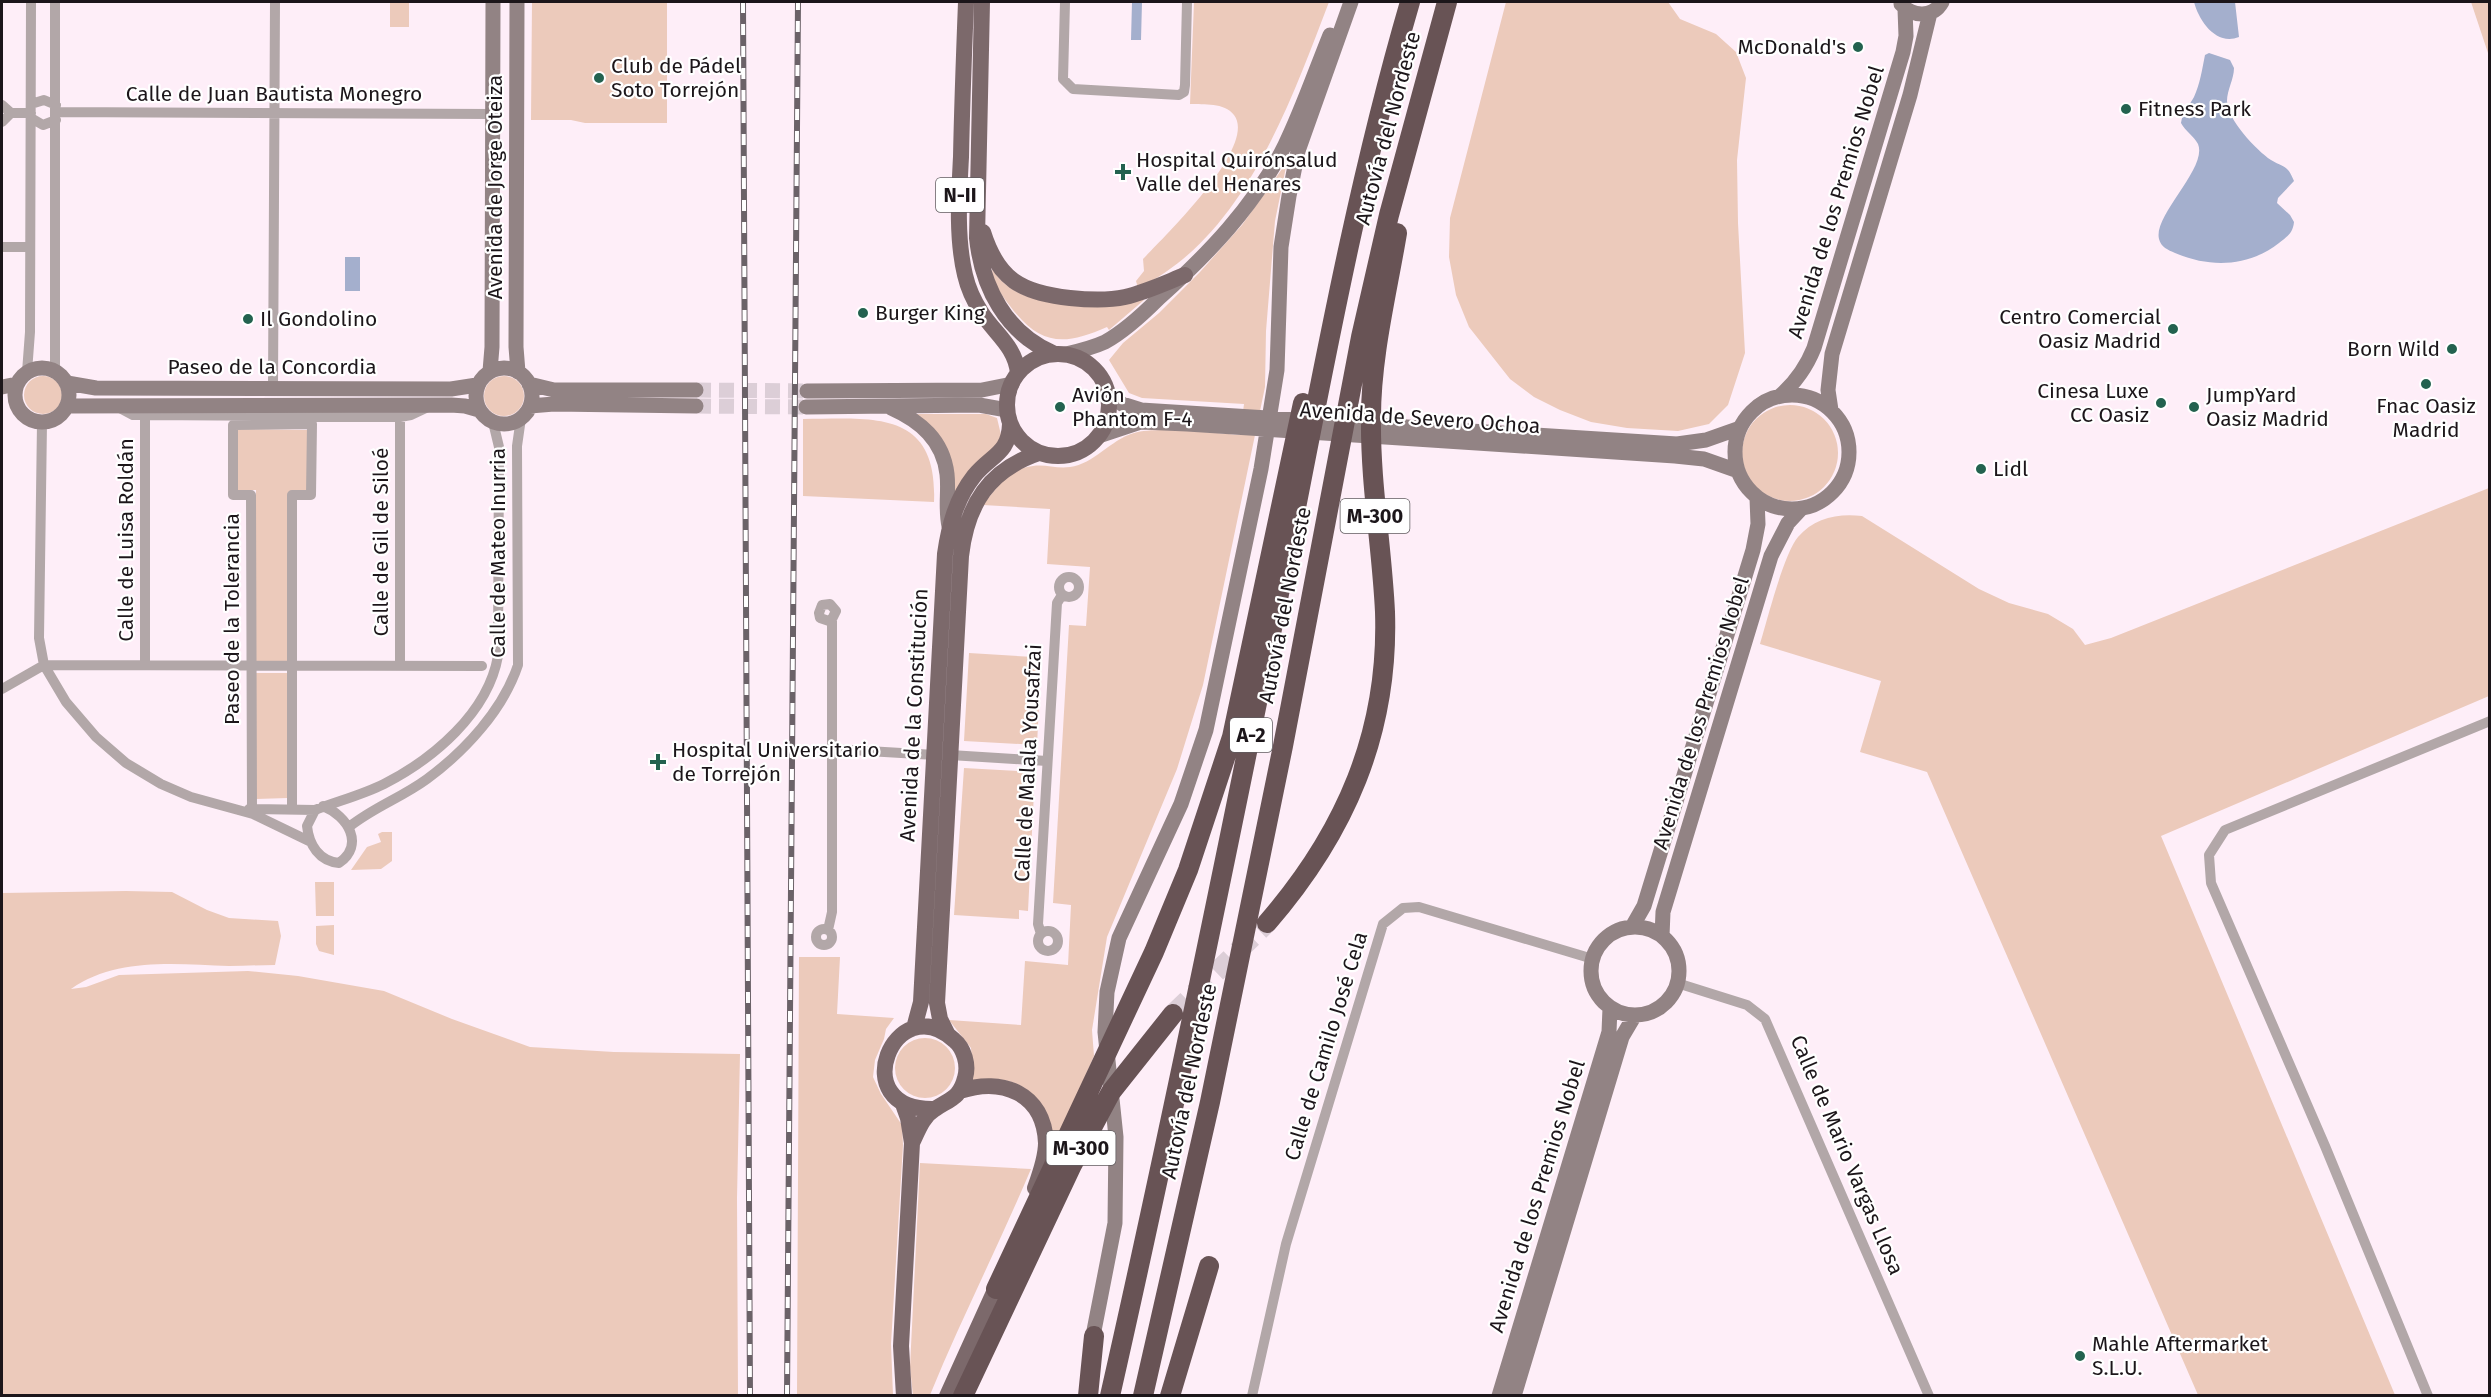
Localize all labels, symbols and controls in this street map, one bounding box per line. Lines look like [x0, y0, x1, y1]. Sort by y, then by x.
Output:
street label: Autovía del Nordeste [1350, 28, 1426, 228]
place label: McDonald's [1738, 34, 1846, 60]
marker: McDonald's [1851, 40, 1865, 54]
place label: Club de Pádel Soto Torrejón [611, 53, 741, 103]
street label: Avenida de los Premios Nobel [1782, 63, 1890, 341]
marker: Club de Pádel Soto Torrejón [592, 71, 606, 85]
street label: Avenida de Jorge Oteiza [482, 75, 508, 299]
street label: Calle de Juan Bautista Monegro [126, 81, 422, 107]
place label: Fitness Park [2138, 96, 2251, 122]
marker: Fitness Park [2119, 102, 2133, 116]
place label: Hospital Quirónsalud Valle del Henares [1136, 147, 1338, 197]
marker: Hospital Quirónsalud Valle del Henares [1114, 163, 1132, 181]
road number: N-II [936, 178, 984, 212]
place label: Burger King [875, 300, 985, 326]
place label: Centro Comercial Oasiz Madrid [1999, 304, 2161, 354]
place label: Il Gondolino [260, 306, 377, 332]
marker: Burger King [856, 306, 870, 320]
marker: Il Gondolino [241, 312, 255, 326]
marker: Centro Comercial Oasiz Madrid [2166, 322, 2180, 336]
place label: Born Wild [2347, 336, 2440, 362]
marker: Born Wild [2445, 342, 2459, 356]
street label: Paseo de la Concordia [167, 354, 377, 380]
marker: Fnac Oasiz Madrid [2419, 377, 2433, 391]
place label: Cinesa Luxe CC Oasiz [2037, 378, 2149, 428]
place label: Avión Phantom F-4 [1072, 382, 1192, 432]
place label: JumpYard Oasiz Madrid [2206, 382, 2329, 432]
place label: Fnac Oasiz Madrid [2376, 393, 2476, 443]
marker: Cinesa Luxe CC Oasiz [2154, 396, 2168, 410]
street label: Avenida de Severo Ochoa [1299, 397, 1541, 439]
marker: Avión Phantom F-4 [1053, 400, 1067, 414]
marker: JumpYard Oasiz Madrid [2187, 400, 2201, 414]
street label: Calle de Luisa Roldán [113, 438, 139, 642]
street label: Calle de Gil de Siloé [368, 447, 394, 637]
street label: Calle de Mateo Inurria [485, 448, 511, 658]
place label: Lidl [1993, 456, 2028, 482]
marker: Lidl [1974, 462, 1988, 476]
road number: M-300 [1340, 499, 1410, 533]
street label: Autovía del Nordeste [1253, 505, 1317, 705]
street label: Paseo de la Tolerancia [219, 513, 245, 725]
street label: Avenida de los Premios Nobel [1647, 574, 1755, 852]
street label: Avenida de la Constitución [894, 588, 934, 842]
street label: Calle de Malala Yousafzai [1009, 643, 1047, 883]
road number: A-2 [1230, 718, 1272, 752]
place label: Hospital Universitario de Torrejón [672, 737, 880, 787]
marker: Hospital Universitario de Torrejón [649, 753, 667, 771]
street label: Calle de Camilo José Cela [1279, 928, 1373, 1164]
street label: Autovía del Nordeste [1156, 981, 1222, 1181]
street label: Calle de Mario Vargas Llosa [1785, 1031, 1909, 1279]
street label: Avenida de los Premios Nobel [1483, 1057, 1591, 1335]
road number: M-300 [1046, 1131, 1116, 1165]
place label: Mahle Aftermarket S.L.U. [2092, 1331, 2269, 1381]
marker: Mahle Aftermarket S.L.U. [2073, 1349, 2087, 1363]

